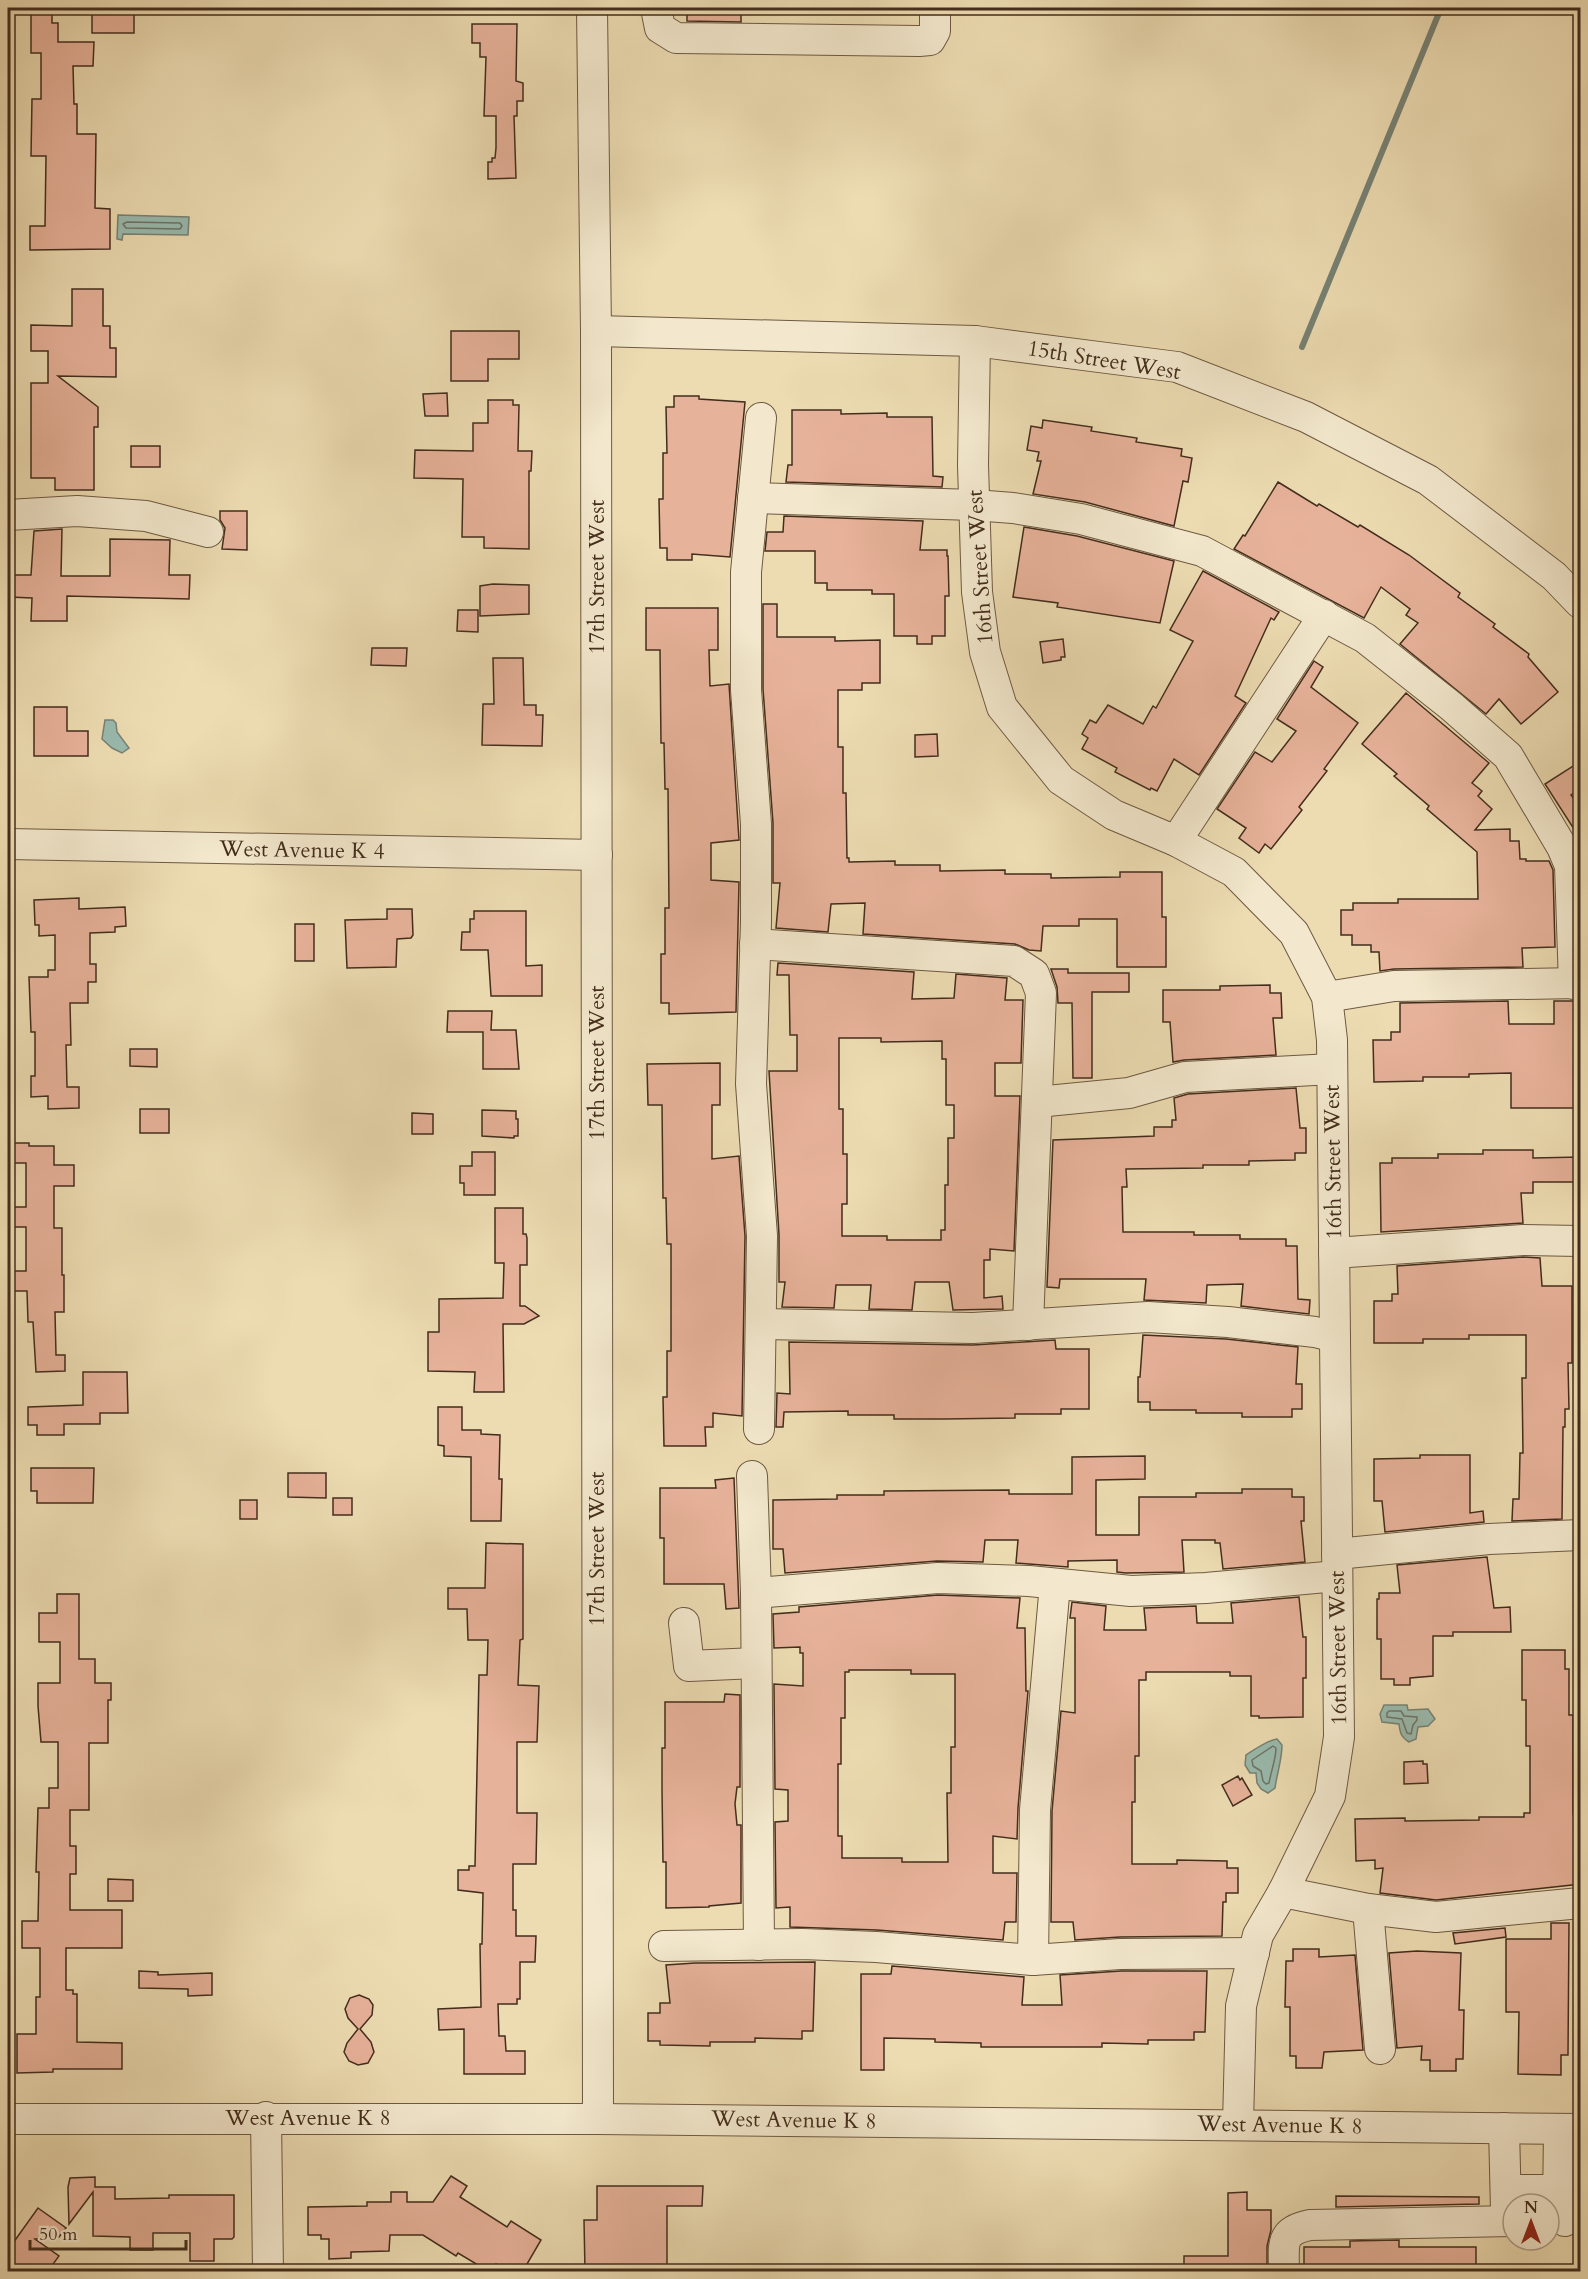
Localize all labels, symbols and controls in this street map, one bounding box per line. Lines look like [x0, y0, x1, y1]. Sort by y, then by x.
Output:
street label: 15th Street West [1025, 333, 1183, 387]
street label: 16th Street West [960, 489, 1000, 645]
street label: 17th Street West [582, 500, 612, 654]
street label: West Avenue K 4 [218, 834, 385, 866]
street label: 17th Street West [582, 986, 612, 1140]
street label: 16th Street West [1317, 1084, 1349, 1240]
street label: 17th Street West [582, 1472, 612, 1626]
street label: 16th Street West [1322, 1570, 1354, 1726]
street label: West Avenue K 8 [224, 2103, 391, 2133]
street label: West Avenue K 8 [710, 2104, 877, 2136]
street label: West Avenue K 8 [1196, 2109, 1363, 2141]
north arrow [1501, 2192, 1561, 2252]
text: N [1524, 2197, 1538, 2219]
scale bar [30, 2213, 186, 2251]
text: 50 m [39, 2222, 78, 2247]

